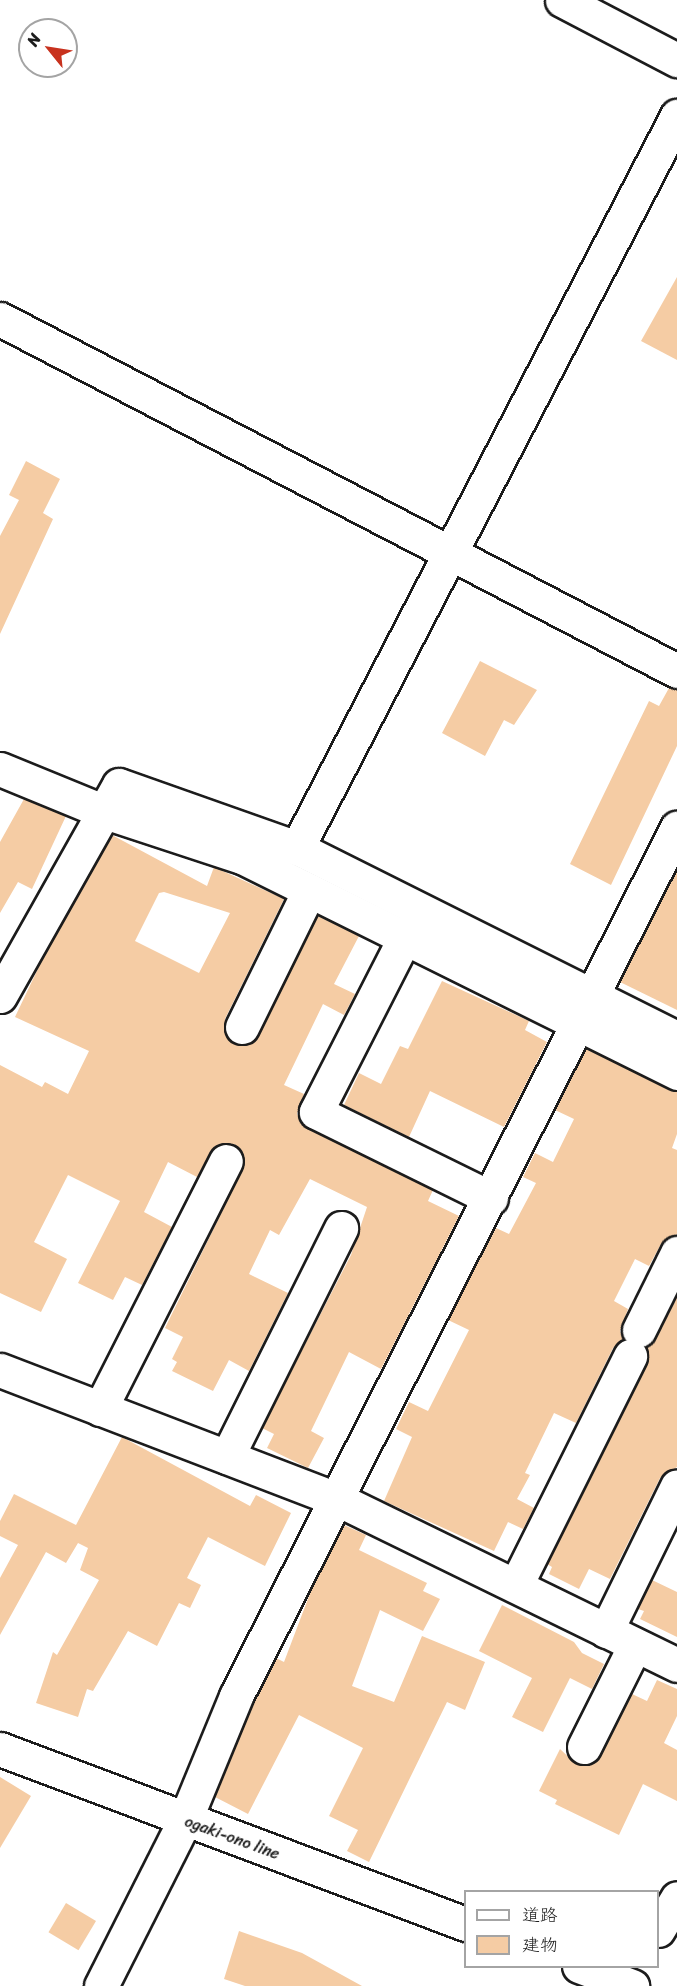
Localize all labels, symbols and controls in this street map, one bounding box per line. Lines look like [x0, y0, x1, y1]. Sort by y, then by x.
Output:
north arrow [18, 18, 78, 78]
text: N [18, 28, 49, 52]
street label: ogaki-ono line [182, 1812, 282, 1864]
legend [464, 1890, 659, 1968]
text: 道路 [522, 1899, 558, 1931]
text: 建物 [522, 1929, 558, 1961]

